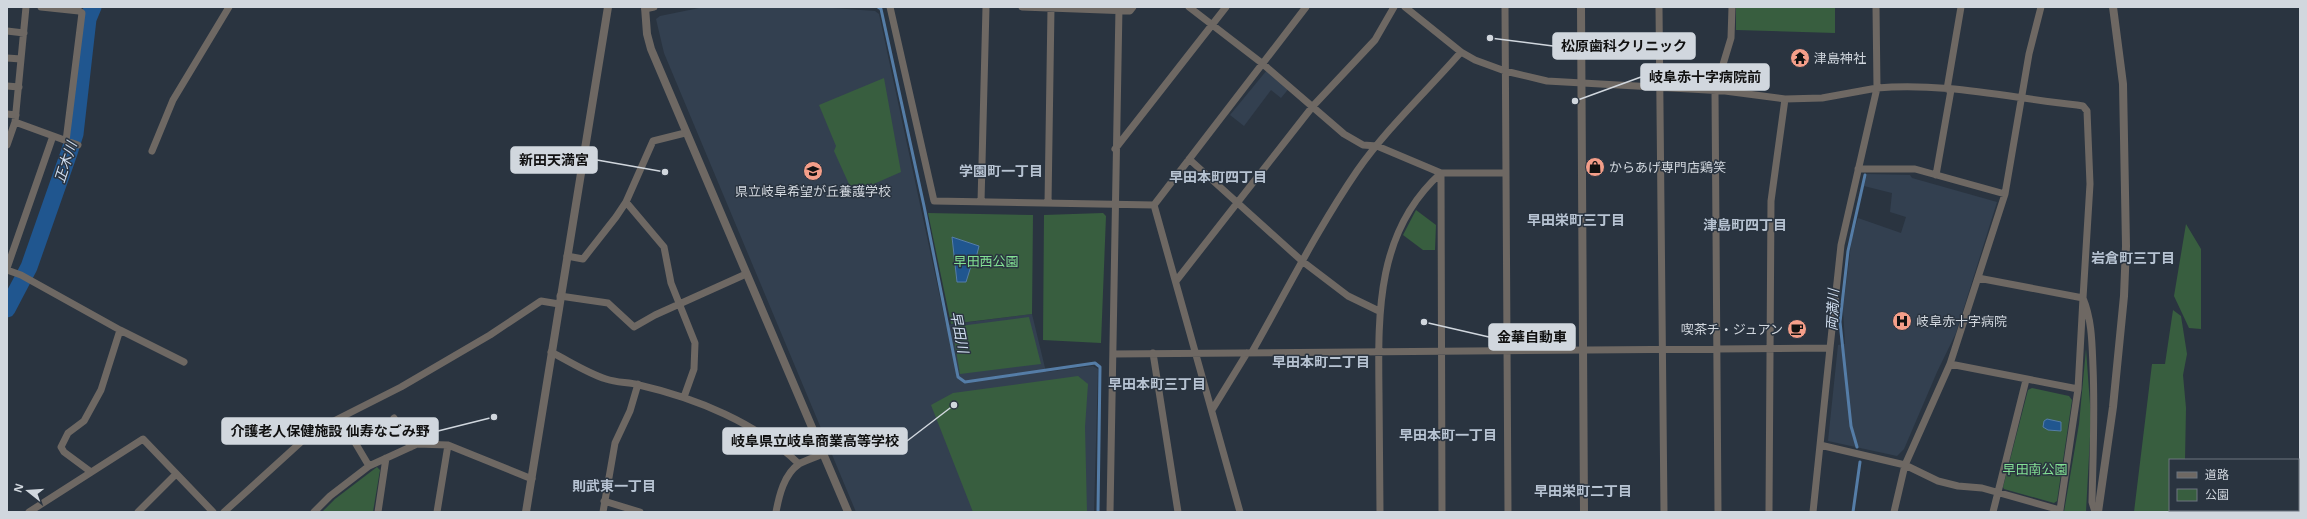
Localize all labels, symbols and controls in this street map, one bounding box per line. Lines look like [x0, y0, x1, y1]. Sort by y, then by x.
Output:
callout: 松原歯科クリニック [1553, 33, 1695, 59]
text: 松原歯科クリニック [1561, 36, 1687, 55]
temple icon: 津島神社 [1789, 47, 1811, 69]
place label: 津島神社 [1814, 49, 1866, 67]
callout: 岐阜赤十字病院前 [1641, 64, 1769, 90]
text: 岐阜赤十字病院前 [1649, 67, 1761, 86]
water label: 正木川 [49, 137, 81, 185]
callout: 新田天満宮 [511, 147, 597, 173]
text: 新田天満宮 [519, 150, 589, 169]
shop icon: からあげ専門店鶏笑 [1584, 156, 1606, 178]
place label: からあげ専門店鶏笑 [1609, 158, 1726, 176]
school or university icon: 県立岐阜希望が丘養護学校 [802, 160, 824, 182]
district label: 学園町一丁目 [959, 161, 1043, 180]
district label: 早田本町四丁目 [1169, 167, 1267, 186]
place label: 県立岐阜希望が丘養護学校 [735, 182, 891, 200]
district label: 早田栄町三丁目 [1527, 210, 1625, 229]
district label: 津島町四丁目 [1703, 215, 1787, 234]
district label: 岩倉町三丁目 [2091, 248, 2175, 267]
park label: 早田西公園 [953, 252, 1019, 270]
water label: 両満川 [1821, 287, 1843, 331]
water label: 早田川 [947, 310, 974, 356]
hospital icon: 岐阜赤十字病院 [1891, 310, 1913, 332]
place label: 岐阜赤十字病院 [1916, 312, 2007, 330]
cafe icon: 喫茶チ・ジュアン [1786, 318, 1808, 340]
place label: 喫茶チ・ジュアン [1681, 320, 1783, 338]
callout: 金華自動車 [1489, 324, 1575, 350]
text: 金華自動車 [1497, 327, 1567, 346]
district label: 早田本町二丁目 [1272, 352, 1370, 371]
district label: 早田本町三丁目 [1108, 374, 1206, 393]
callout: 介護老人保健施設 仙寿なごみ野 [222, 418, 438, 444]
text: 介護老人保健施設 仙寿なごみ野 [230, 421, 430, 440]
district label: 早田本町一丁目 [1399, 425, 1497, 444]
callout: 岐阜県立岐阜商業高等学校 [723, 428, 907, 454]
text: 岐阜県立岐阜商業高等学校 [731, 431, 899, 450]
legend [2169, 459, 2299, 511]
park label: 早田南公園 [2002, 460, 2068, 478]
text: 道路 [2205, 466, 2229, 483]
north arrow [8, 471, 48, 511]
district label: 則武東一丁目 [572, 476, 656, 495]
text: N [9, 481, 26, 494]
district label: 早田栄町二丁目 [1534, 481, 1632, 500]
text: 公園 [2205, 486, 2229, 503]

